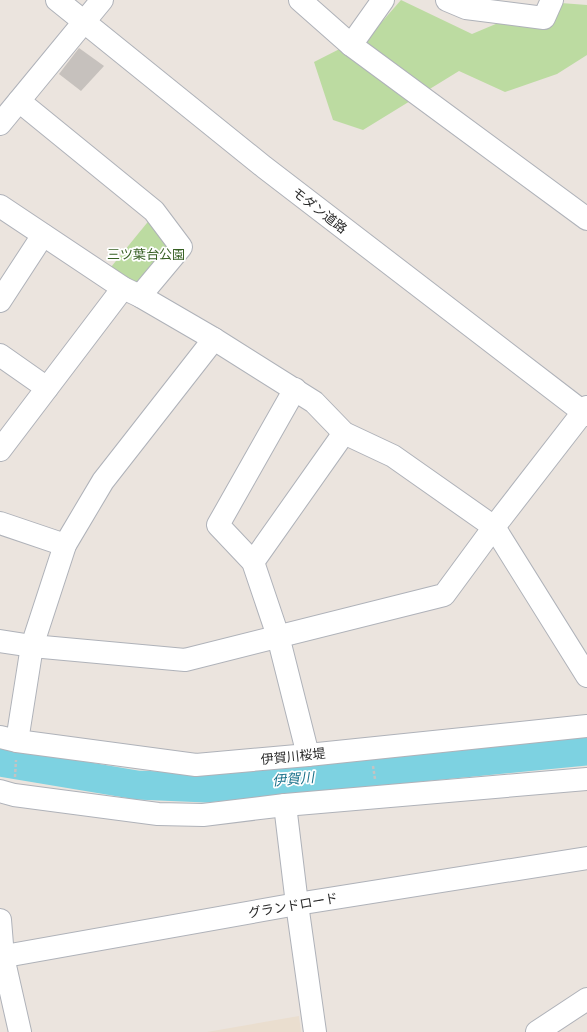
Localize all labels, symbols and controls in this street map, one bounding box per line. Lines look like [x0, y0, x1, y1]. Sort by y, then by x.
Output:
street label: モダン道路 [289, 184, 351, 236]
park label: 三ツ葉台公園 [107, 246, 185, 262]
street label: 伊賀川桜堤 [260, 745, 326, 767]
water label: 伊賀川 [271, 768, 317, 789]
street label: グランドロード [247, 889, 339, 921]

